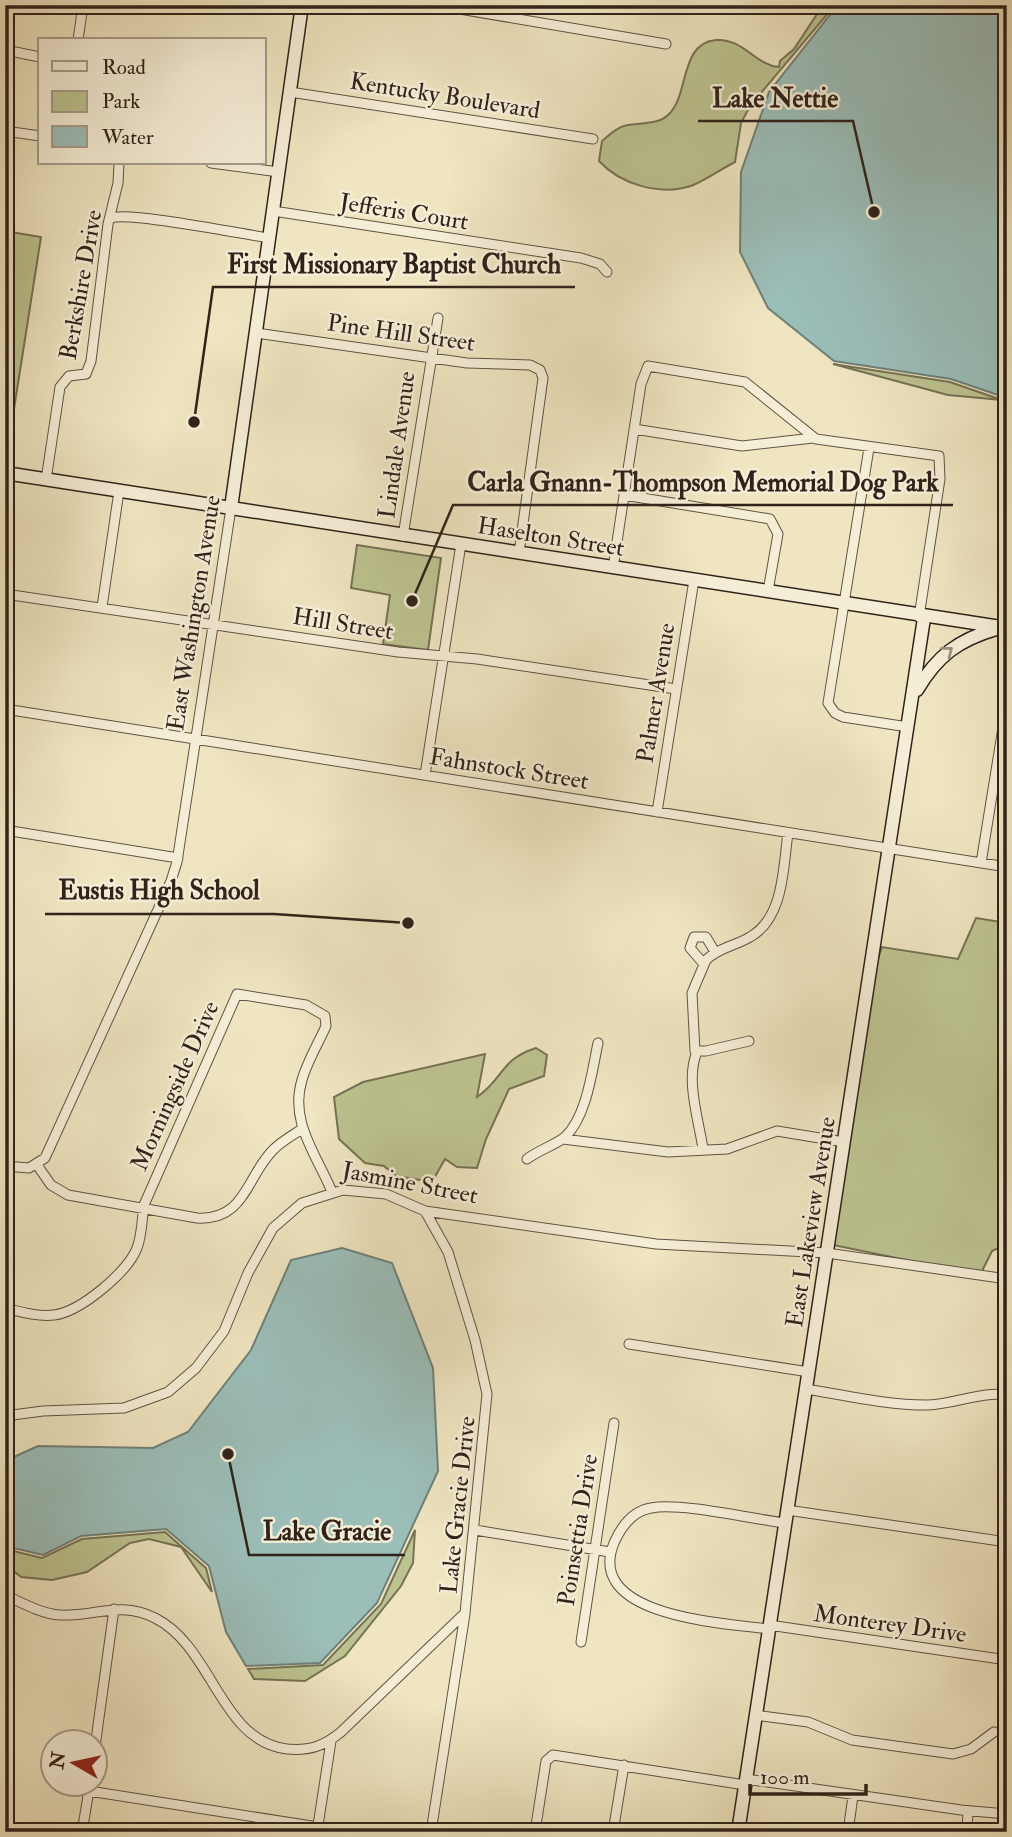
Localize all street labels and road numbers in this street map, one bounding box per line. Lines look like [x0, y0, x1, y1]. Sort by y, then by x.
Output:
street label: Kentucky Boulevard [348, 66, 543, 126]
street label: Jefferis Court [336, 186, 471, 238]
street label: Berkshire Drive [53, 207, 109, 363]
street label: Pine Hill Street [325, 307, 477, 359]
street label: Lindale Avenue [371, 369, 423, 521]
street label: East Washington Avenue [160, 493, 228, 733]
street label: Haselton Street [475, 510, 627, 564]
street label: Hill Street [291, 601, 396, 647]
street label: Palmer Avenue [630, 621, 682, 765]
street label: Fahnstock Street [427, 741, 591, 797]
street label: Morningside Drive [124, 996, 226, 1176]
street label: East Lakeview Avenue [779, 1115, 843, 1329]
street label: Jasmine Street [339, 1154, 481, 1211]
street label: Lake Gracie Drive [433, 1415, 483, 1595]
street label: Poinsettia Drive [551, 1452, 605, 1608]
street label: Monterey Drive [812, 1598, 968, 1650]

